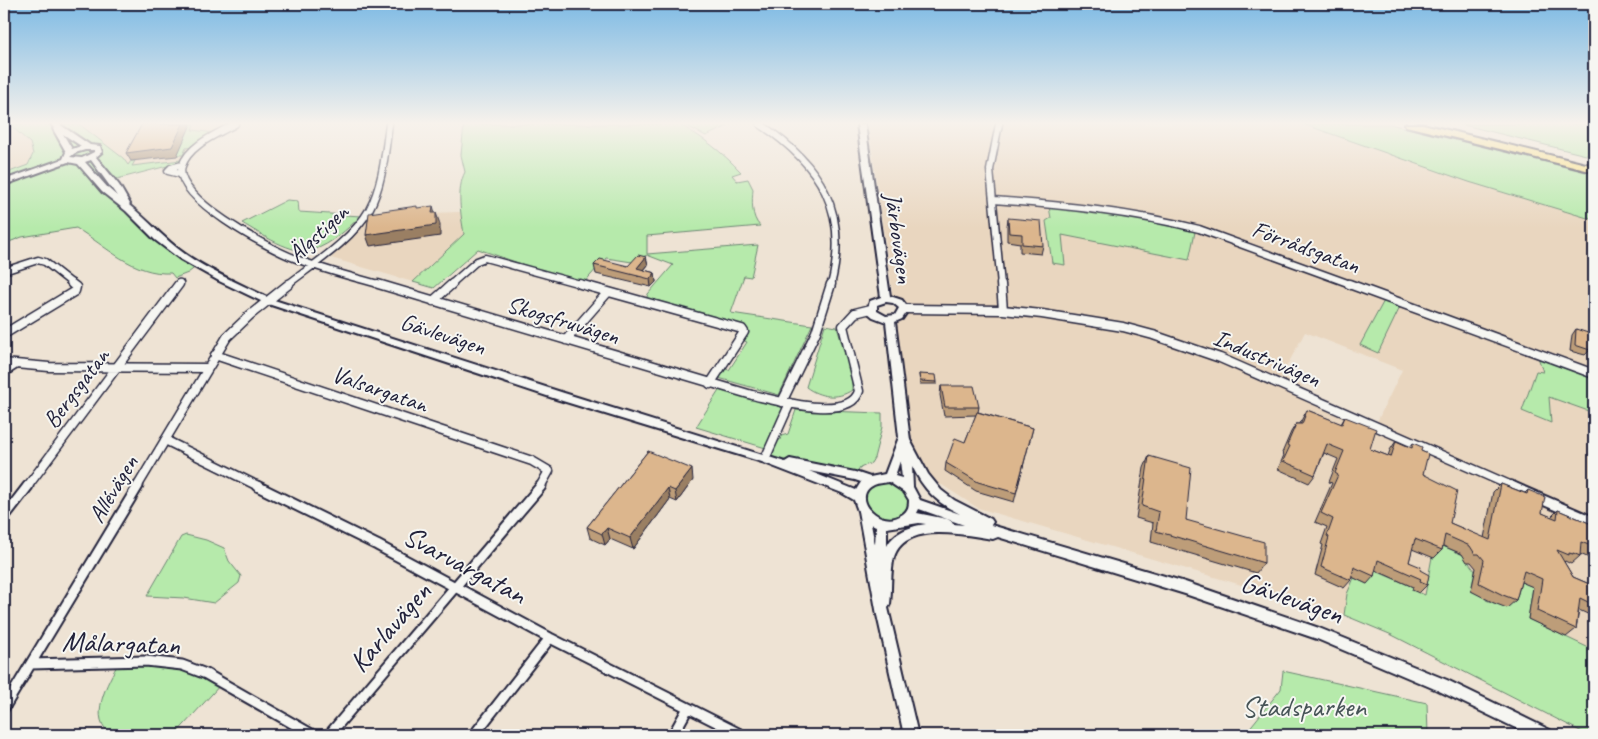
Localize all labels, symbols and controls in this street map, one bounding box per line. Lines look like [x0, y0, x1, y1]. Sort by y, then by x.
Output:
street label: Järbovägen [878, 190, 920, 285]
street label: Älgstigen [281, 196, 356, 269]
street label: Förrådsgatan [1248, 214, 1364, 280]
street label: Skogsfruvägen [503, 289, 623, 351]
street label: Gävlevägen [397, 306, 489, 362]
street label: Industrivägen [1209, 322, 1325, 394]
street label: Bergsgatan [36, 341, 116, 434]
street label: Valsargatan [328, 359, 433, 420]
street label: Allévägen [81, 450, 145, 528]
street label: Svarvargatan [397, 517, 534, 613]
street label: Gävlevägen [1236, 563, 1349, 633]
street label: Karlavägen [341, 573, 440, 680]
street label: Målargatan [61, 622, 182, 664]
park label: Stadsparken [1242, 688, 1367, 725]

